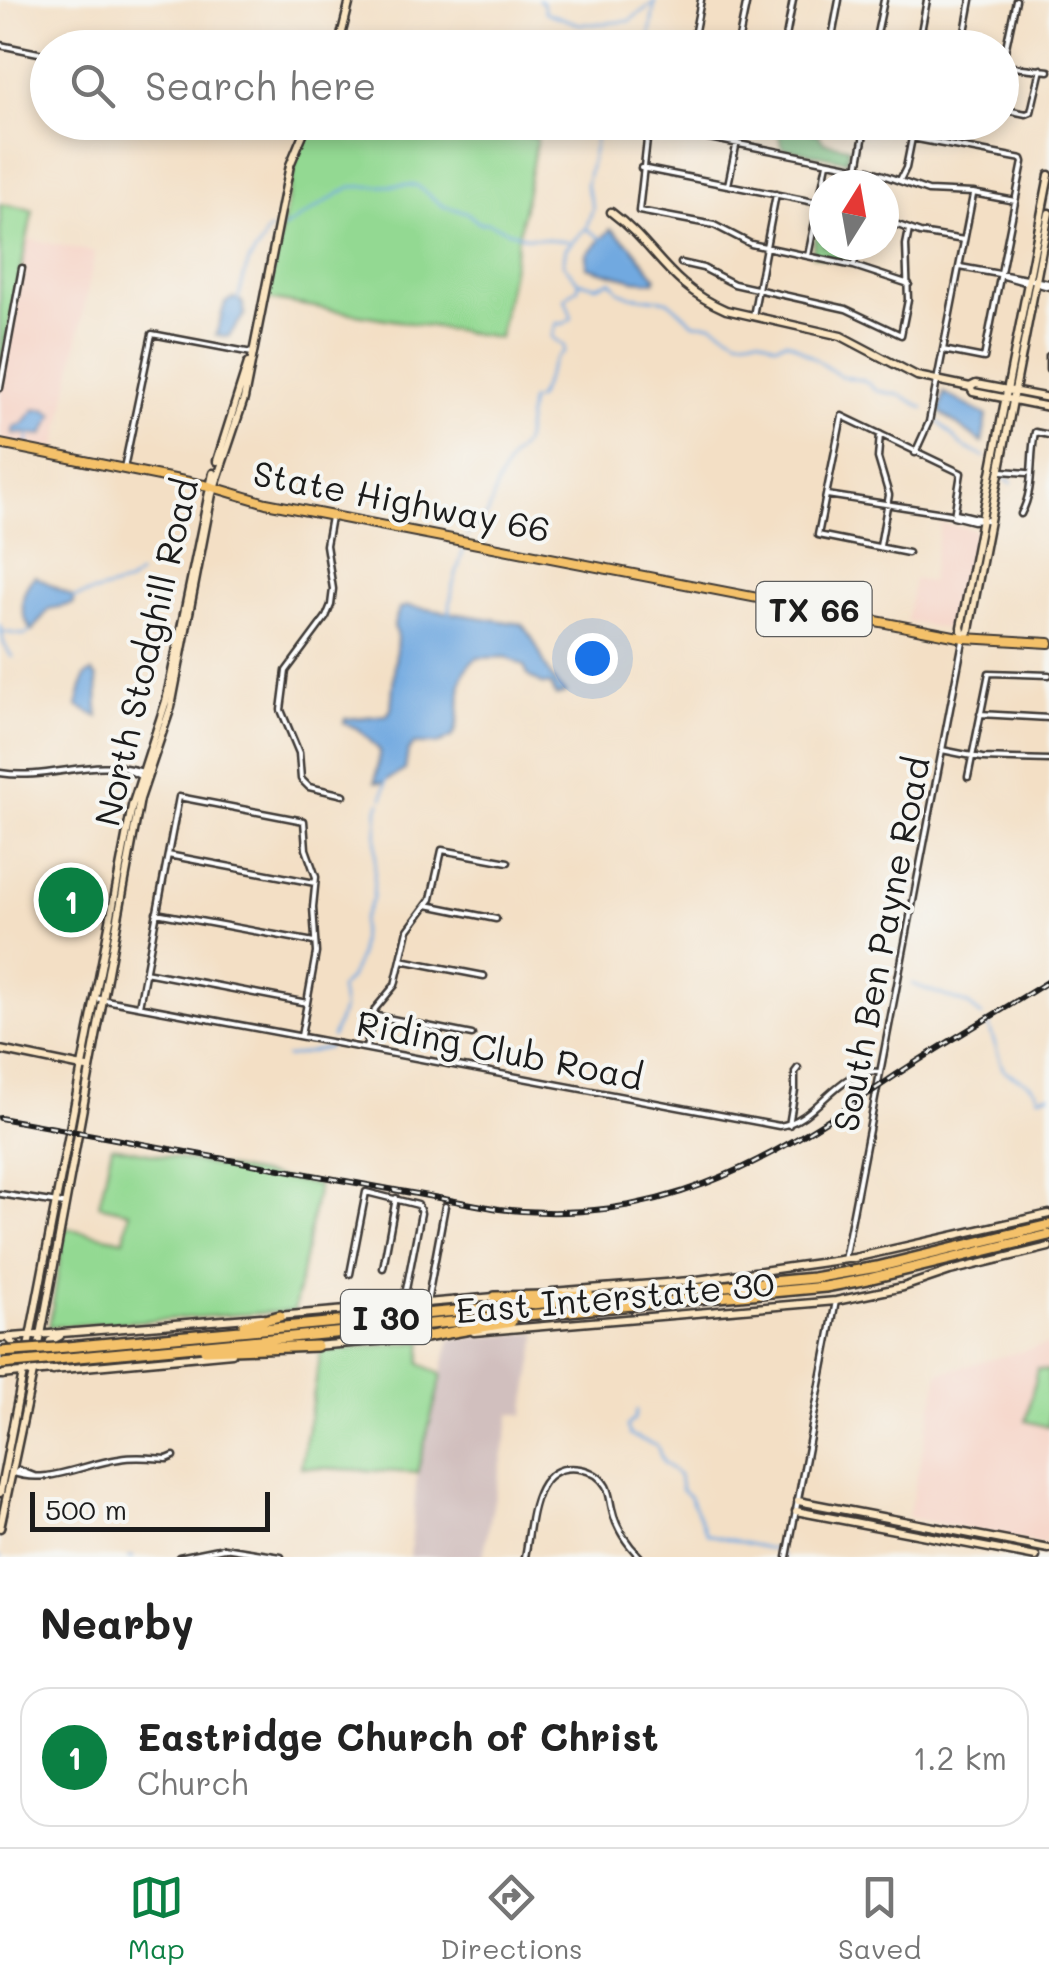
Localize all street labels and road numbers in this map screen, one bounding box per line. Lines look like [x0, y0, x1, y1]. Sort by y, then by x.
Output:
street label: State Highway 66 [250, 449, 554, 551]
street label: North Stodghill Road [83, 474, 207, 830]
road number: TX 66 [756, 582, 872, 636]
street label: South Ben Payne Road [821, 753, 939, 1135]
street label: Riding Club Road [353, 999, 647, 1099]
street label: East Interstate 30 [454, 1259, 776, 1333]
road number: I 30 [341, 1290, 431, 1344]

